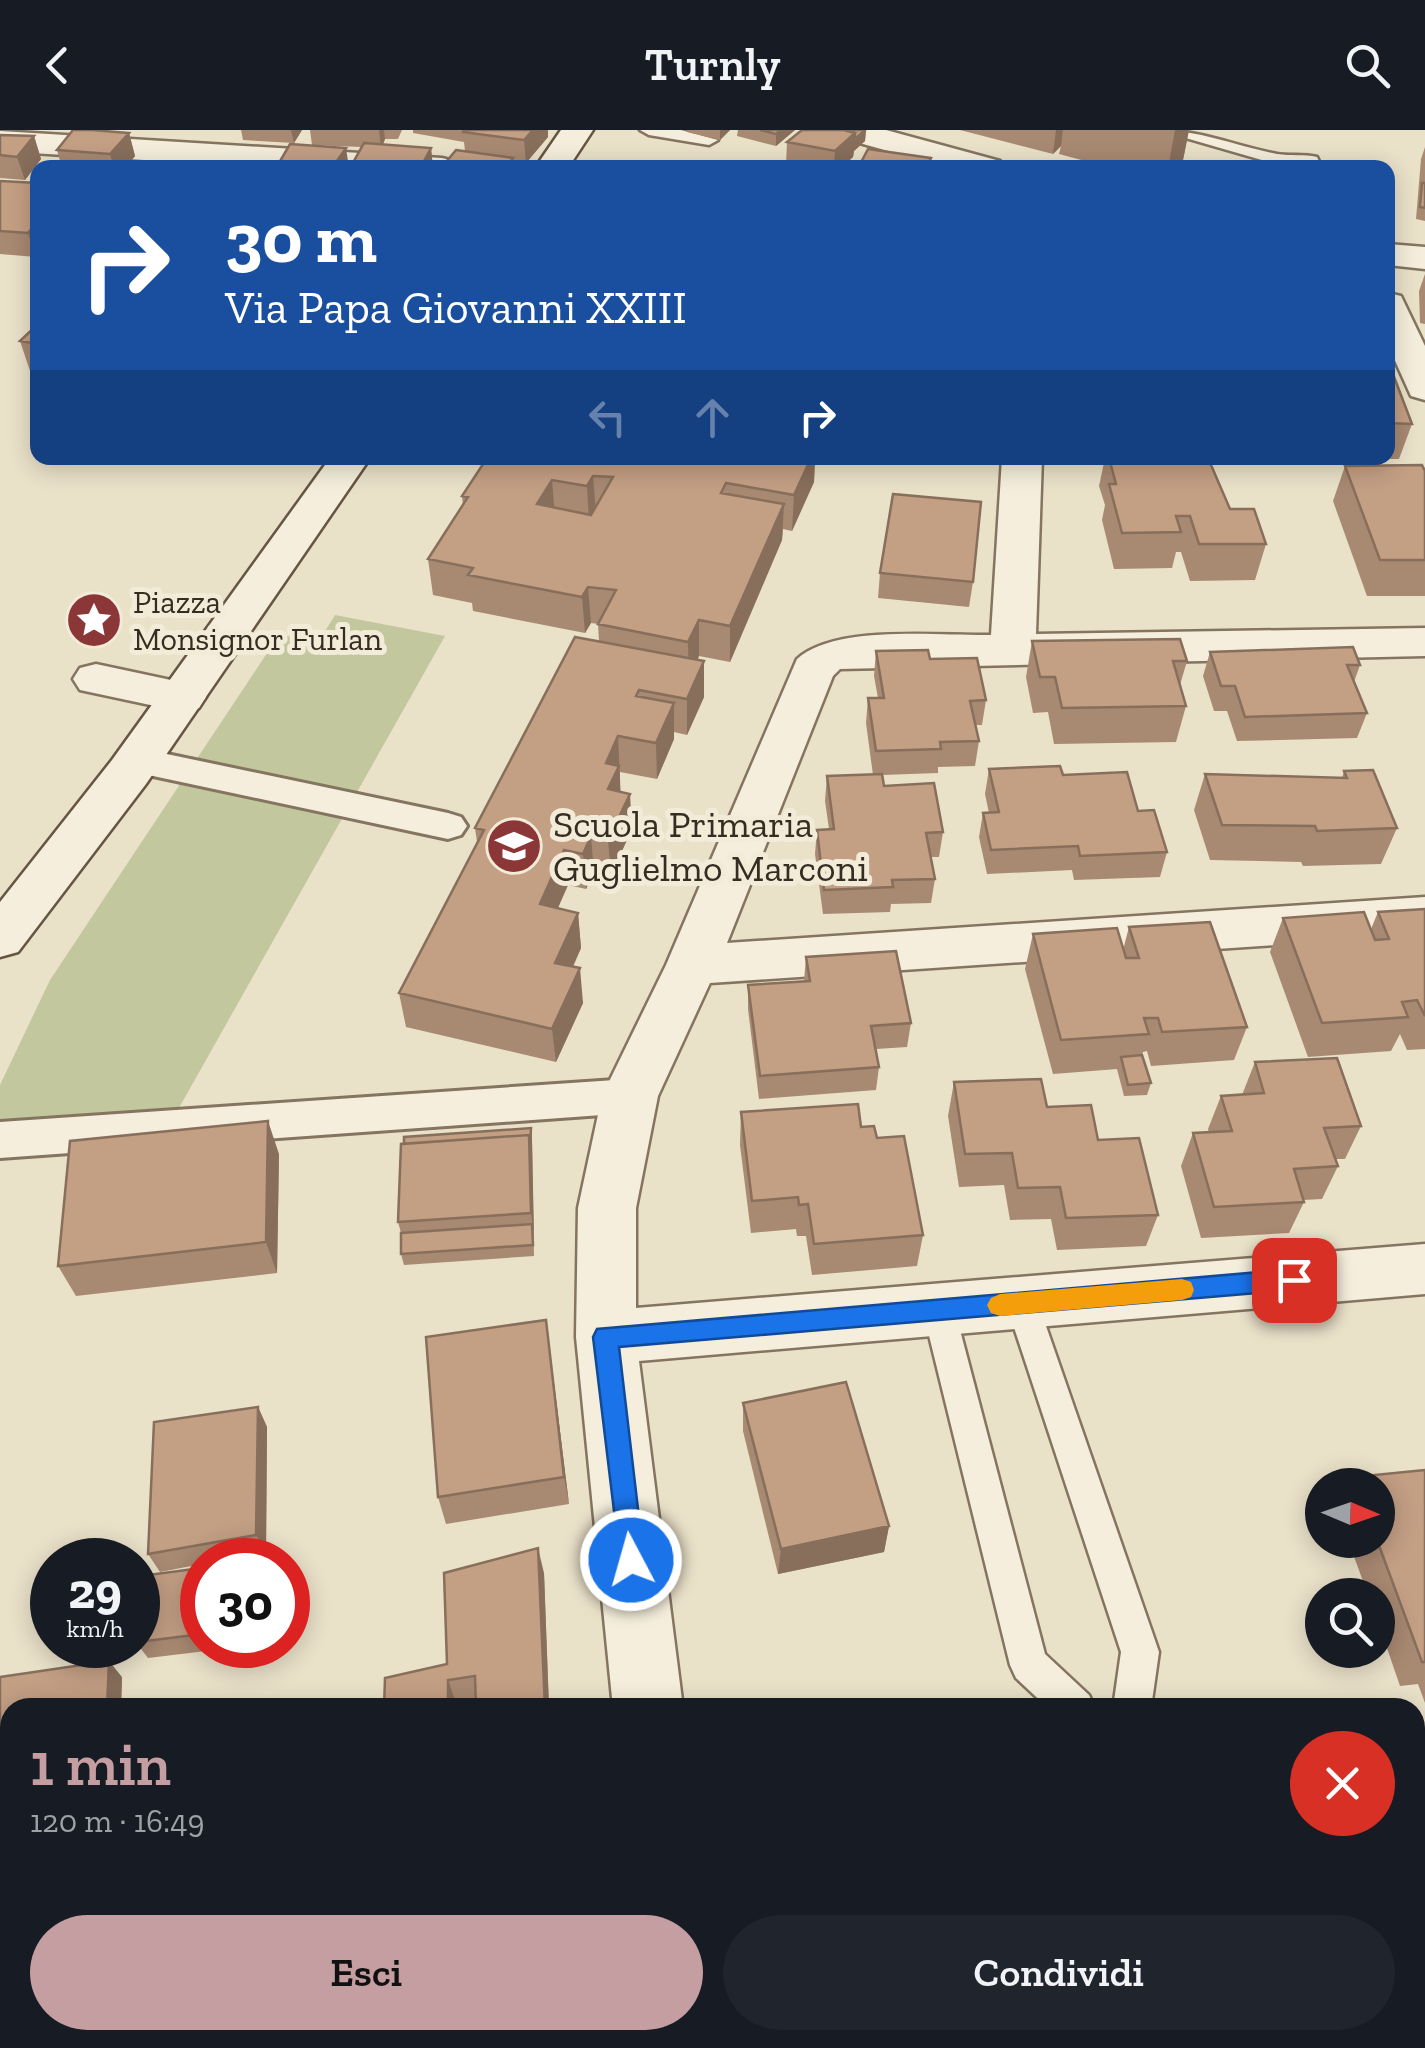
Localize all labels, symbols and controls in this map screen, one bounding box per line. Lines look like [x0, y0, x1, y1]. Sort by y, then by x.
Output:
icon: back [30, 38, 85, 93]
text: Turnly [645, 38, 780, 92]
icon: search [1340, 38, 1395, 93]
text: 30 m [225, 196, 377, 280]
icon: right [60, 200, 190, 330]
text: Via Papa Giovanni XXIII [225, 281, 687, 335]
icon: left [580, 390, 635, 445]
icon: ahead [685, 390, 740, 445]
icon: right [790, 390, 845, 445]
place label: Piazza Monsignor Furlan [133, 583, 383, 658]
place icon: Piazza Monsignor Furlan [64, 590, 124, 650]
place label: Scuola Primaria Guglielmo Marconi [553, 801, 868, 891]
school or university icon: Scuola Primaria Guglielmo Marconi [484, 816, 544, 876]
pin [1252, 1238, 1337, 1323]
icon: arrive [1267, 1253, 1322, 1308]
north arrow [1305, 1468, 1395, 1558]
map controls [1305, 1468, 1395, 1668]
position arrow [579, 1508, 683, 1612]
speed limit sign: 30 [180, 1538, 310, 1668]
text: 29 [68, 1561, 122, 1621]
button: search [1305, 1578, 1395, 1668]
text: km/h [66, 1613, 124, 1643]
text: 1 min [30, 1728, 171, 1800]
button: close [1290, 1731, 1395, 1836]
text: 120 m · 16:49 [30, 1802, 204, 1840]
button: Esci [30, 1915, 703, 2030]
button: Condividi [723, 1915, 1395, 2030]

